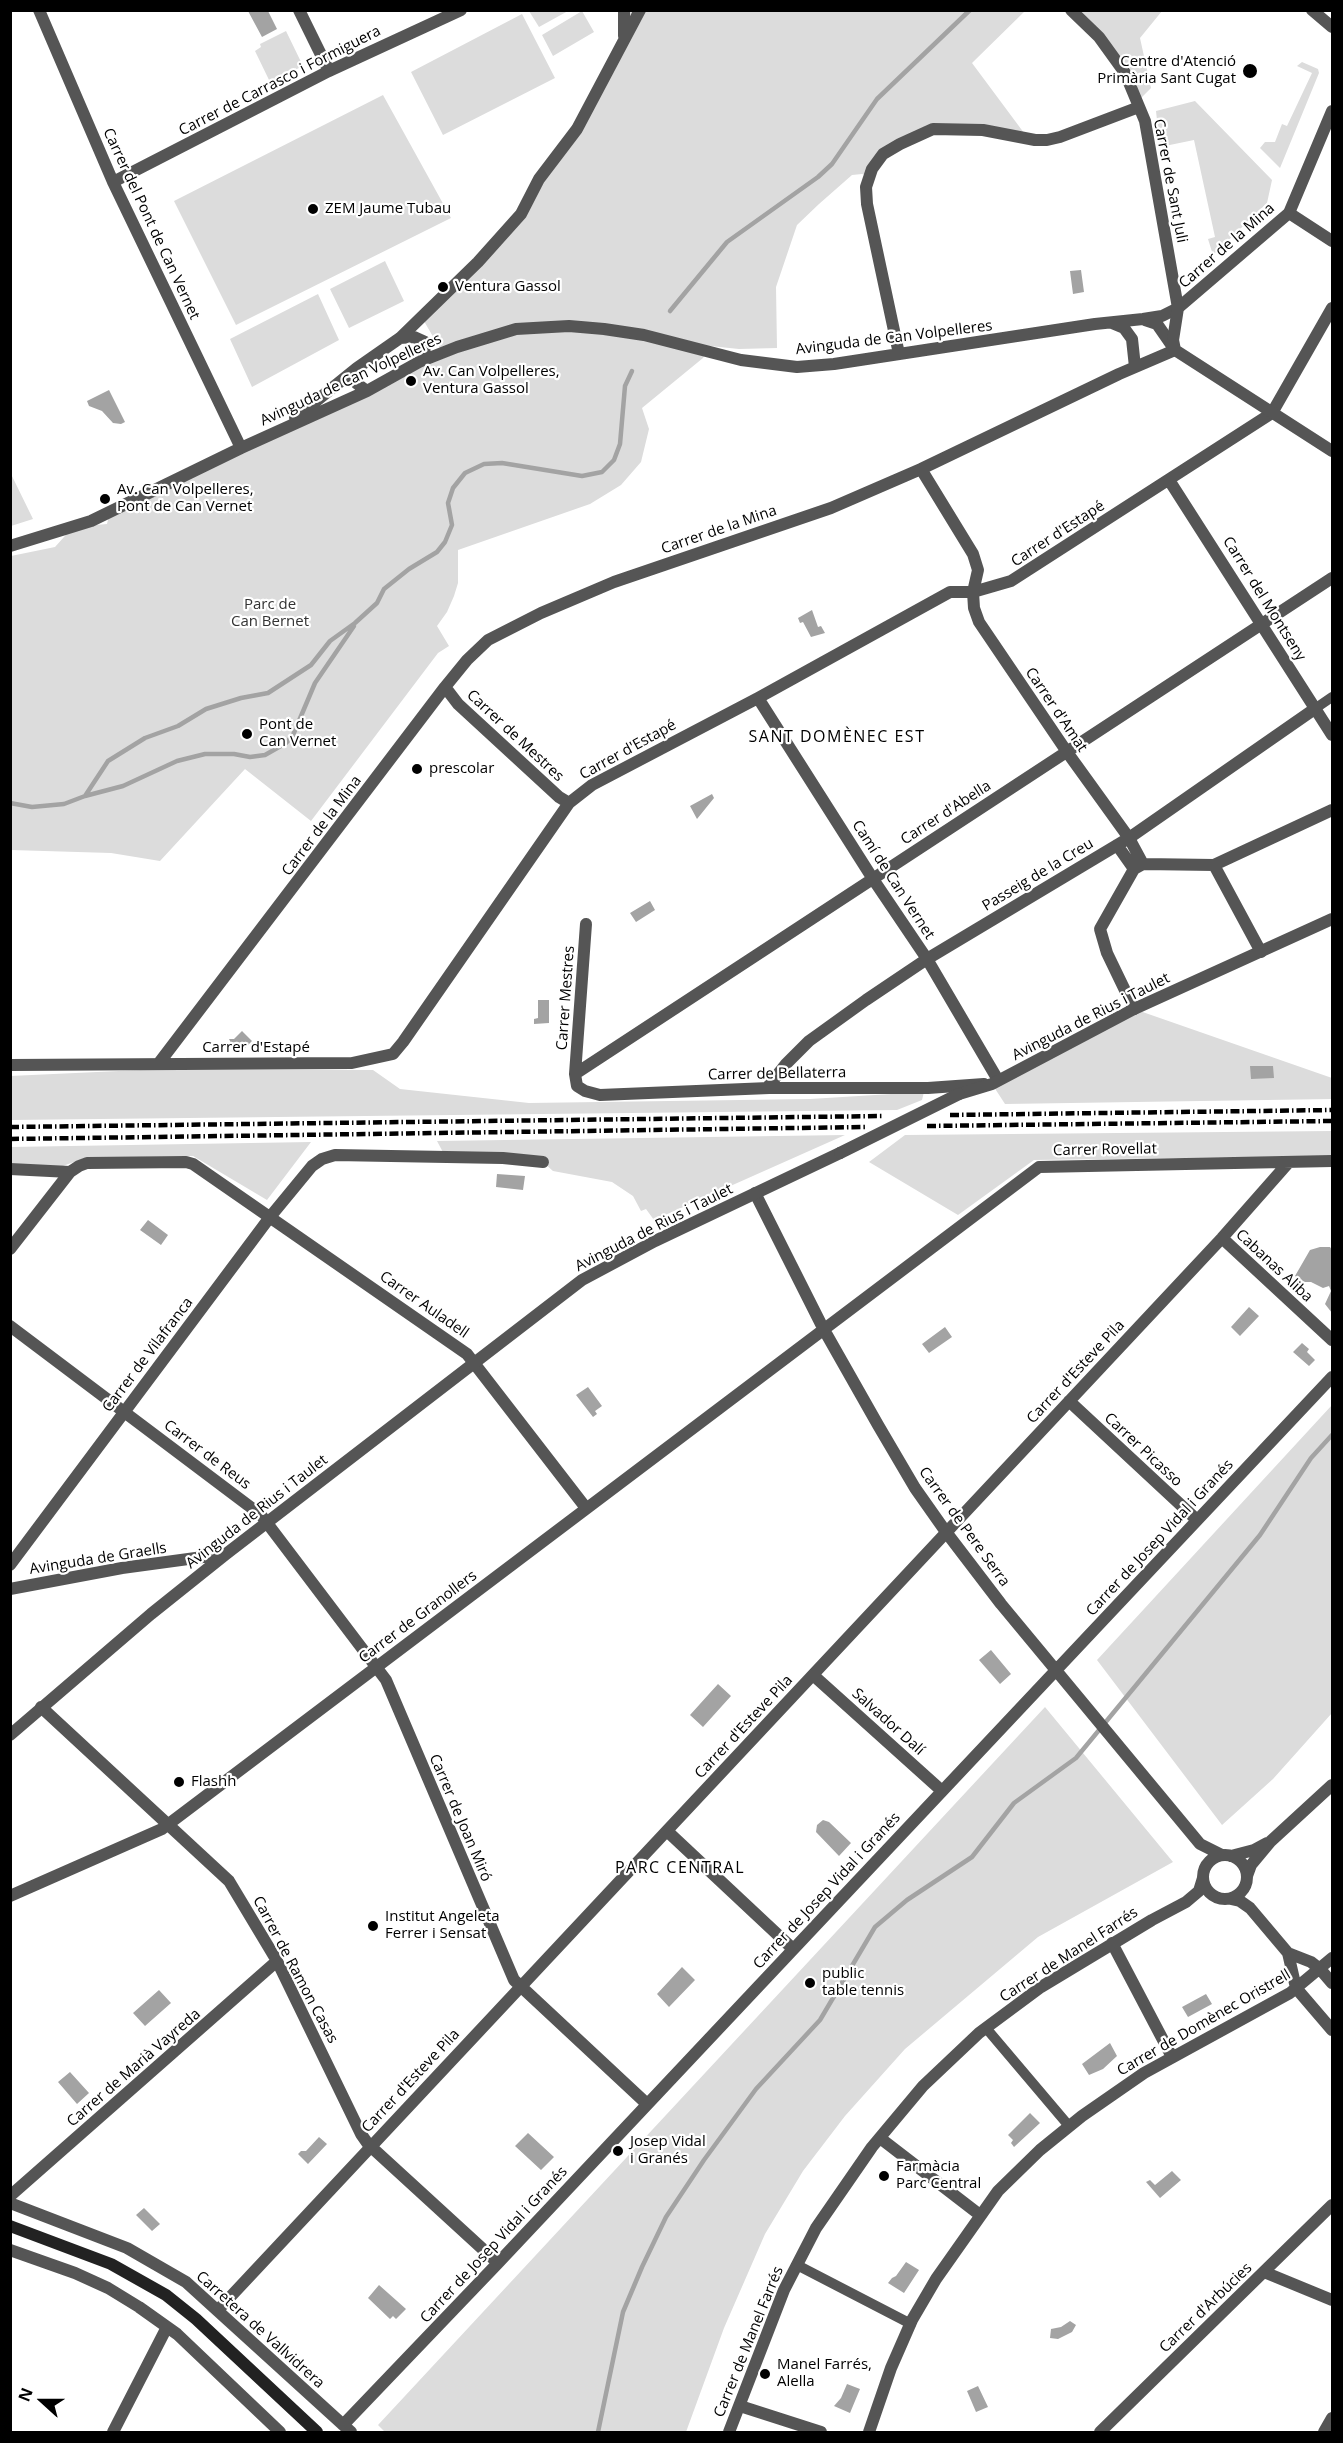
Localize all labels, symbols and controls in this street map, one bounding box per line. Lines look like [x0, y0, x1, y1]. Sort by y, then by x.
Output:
street label: Carrer de Carrasco i Formiguera [176, 22, 384, 140]
place label: Centre d'Atenció Primària Sant Cugat [1097, 53, 1236, 88]
marker: Centre d'Atenció Primària Sant Cugat [1241, 62, 1259, 80]
street label: Carrer de Sant Juli [1149, 118, 1191, 244]
street label: Carrer del Pont de Can Vernet [99, 125, 203, 323]
place label: ZEM Jaume Tubau [325, 200, 451, 218]
street label: Carrer de la Mina [1176, 200, 1278, 292]
marker: ZEM Jaume Tubau [306, 202, 320, 216]
place label: Ventura Gassol [455, 278, 561, 296]
marker: Ventura Gassol [436, 280, 450, 294]
street label: Avinguda de Can Volpelleres [795, 317, 993, 359]
street label: Avinguda de Can Volpelleres [257, 330, 445, 430]
place label: Av. Can Volpelleres, Ventura Gassol [423, 363, 560, 398]
marker: Av. Can Volpelleres, Ventura Gassol [404, 374, 418, 388]
place label: Av. Can Volpelleres, Pont de Can Vernet [117, 481, 254, 516]
marker: Av. Can Volpelleres, Pont de Can Vernet [98, 492, 112, 506]
street label: Carrer d'Estapé [1008, 497, 1108, 571]
street label: Carrer de la Mina [659, 502, 779, 558]
street label: Carrer del Montseny [1218, 534, 1310, 664]
park label: Parc de Can Bernet [231, 596, 309, 631]
street label: Carrer d'Amat [1021, 664, 1091, 756]
street label: Carrer de Mestres [463, 686, 567, 786]
place label: Pont de Can Vernet [259, 716, 336, 751]
street label: Carrer d'Estapé [577, 716, 679, 784]
marker: Pont de Can Vernet [240, 727, 254, 741]
district label: SANT DOMÈNEC EST [749, 727, 925, 747]
place label: prescolar [429, 760, 494, 778]
marker: prescolar [410, 762, 424, 776]
street label: Carrer de la Mina [278, 772, 366, 880]
street label: Carrer d'Abella [898, 777, 994, 849]
street label: Camí de Can Vernet [848, 817, 938, 943]
street label: Passeig de la Creu [979, 835, 1097, 915]
street label: Carrer Mestres [553, 945, 579, 1051]
street label: Avinguda de Rius i Taulet [1009, 969, 1173, 1065]
street label: Carrer d'Estapé [202, 1039, 310, 1057]
street label: Carrer de Bellaterra [708, 1064, 846, 1084]
street label: Carrer Rovellat [1053, 1140, 1157, 1160]
street label: Avinguda de Rius i Taulet [572, 1180, 736, 1276]
street label: Cabanas Aliba [1232, 1226, 1316, 1306]
street label: Carrer Auladell [376, 1268, 472, 1342]
street label: Carrer de Vilafranca [99, 1294, 197, 1416]
street label: Carrer d'Esteve Pila [1023, 1317, 1129, 1427]
street label: Carrer Picasso [1100, 1409, 1186, 1491]
street label: Carrer de Reus [160, 1417, 254, 1493]
street label: Avinguda de Rius i Taulet [183, 1451, 331, 1573]
street label: Carrer de Josep Vidal i Granés [1083, 1456, 1237, 1620]
street label: Carrer de Pere Serra [915, 1464, 1013, 1590]
street label: Avinguda de Graells [28, 1539, 168, 1579]
street label: Carrer de Granollers [356, 1567, 480, 1667]
street label: Carrer d'Esteve Pila [691, 1672, 797, 1782]
street label: Salvador Dalí [848, 1685, 928, 1759]
street label: Carrer de Joan Miró [425, 1751, 495, 1885]
place label: Flashh [191, 1773, 236, 1791]
marker: Flashh [172, 1775, 186, 1789]
street label: Carrer de Josep Vidal i Granés [750, 1809, 904, 1973]
district label: PARC CENTRAL [615, 1858, 745, 1878]
street label: Carrer de Ramon Casas [249, 1893, 341, 2047]
street label: Carrer de Manel Farrés [997, 1904, 1141, 2006]
place label: Institut Angeleta Ferrer i Sensat [385, 1908, 500, 1943]
marker: Institut Angeleta Ferrer i Sensat [366, 1919, 380, 1933]
place label: public table tennis [822, 1965, 904, 2000]
street label: Carrer de Domènec Oristrell [1114, 1966, 1294, 2080]
marker: public table tennis [803, 1976, 817, 1990]
street label: Carrer de Marià Vayreda [64, 2005, 204, 2131]
street label: Carrer d'Esteve Pila [358, 2026, 464, 2136]
place label: Josep Vidal i Granés [630, 2133, 706, 2168]
marker: Josep Vidal i Granés [611, 2144, 625, 2158]
place label: Farmàcia Parc Central [896, 2158, 981, 2193]
street label: Carrer de Josep Vidal i Granés [417, 2163, 571, 2327]
marker: Farmàcia Parc Central [877, 2169, 891, 2183]
street label: Carrer d'Arbúcies [1156, 2259, 1256, 2357]
street label: Carrer de Manel Farrés [710, 2264, 788, 2420]
street label: Carretera de Vallvidrera [192, 2268, 328, 2392]
place label: Manel Farrés, Alella [777, 2356, 872, 2391]
marker: Manel Farrés, Alella [758, 2367, 772, 2381]
north arrow [12, 2371, 72, 2431]
text: N [13, 2385, 38, 2405]

